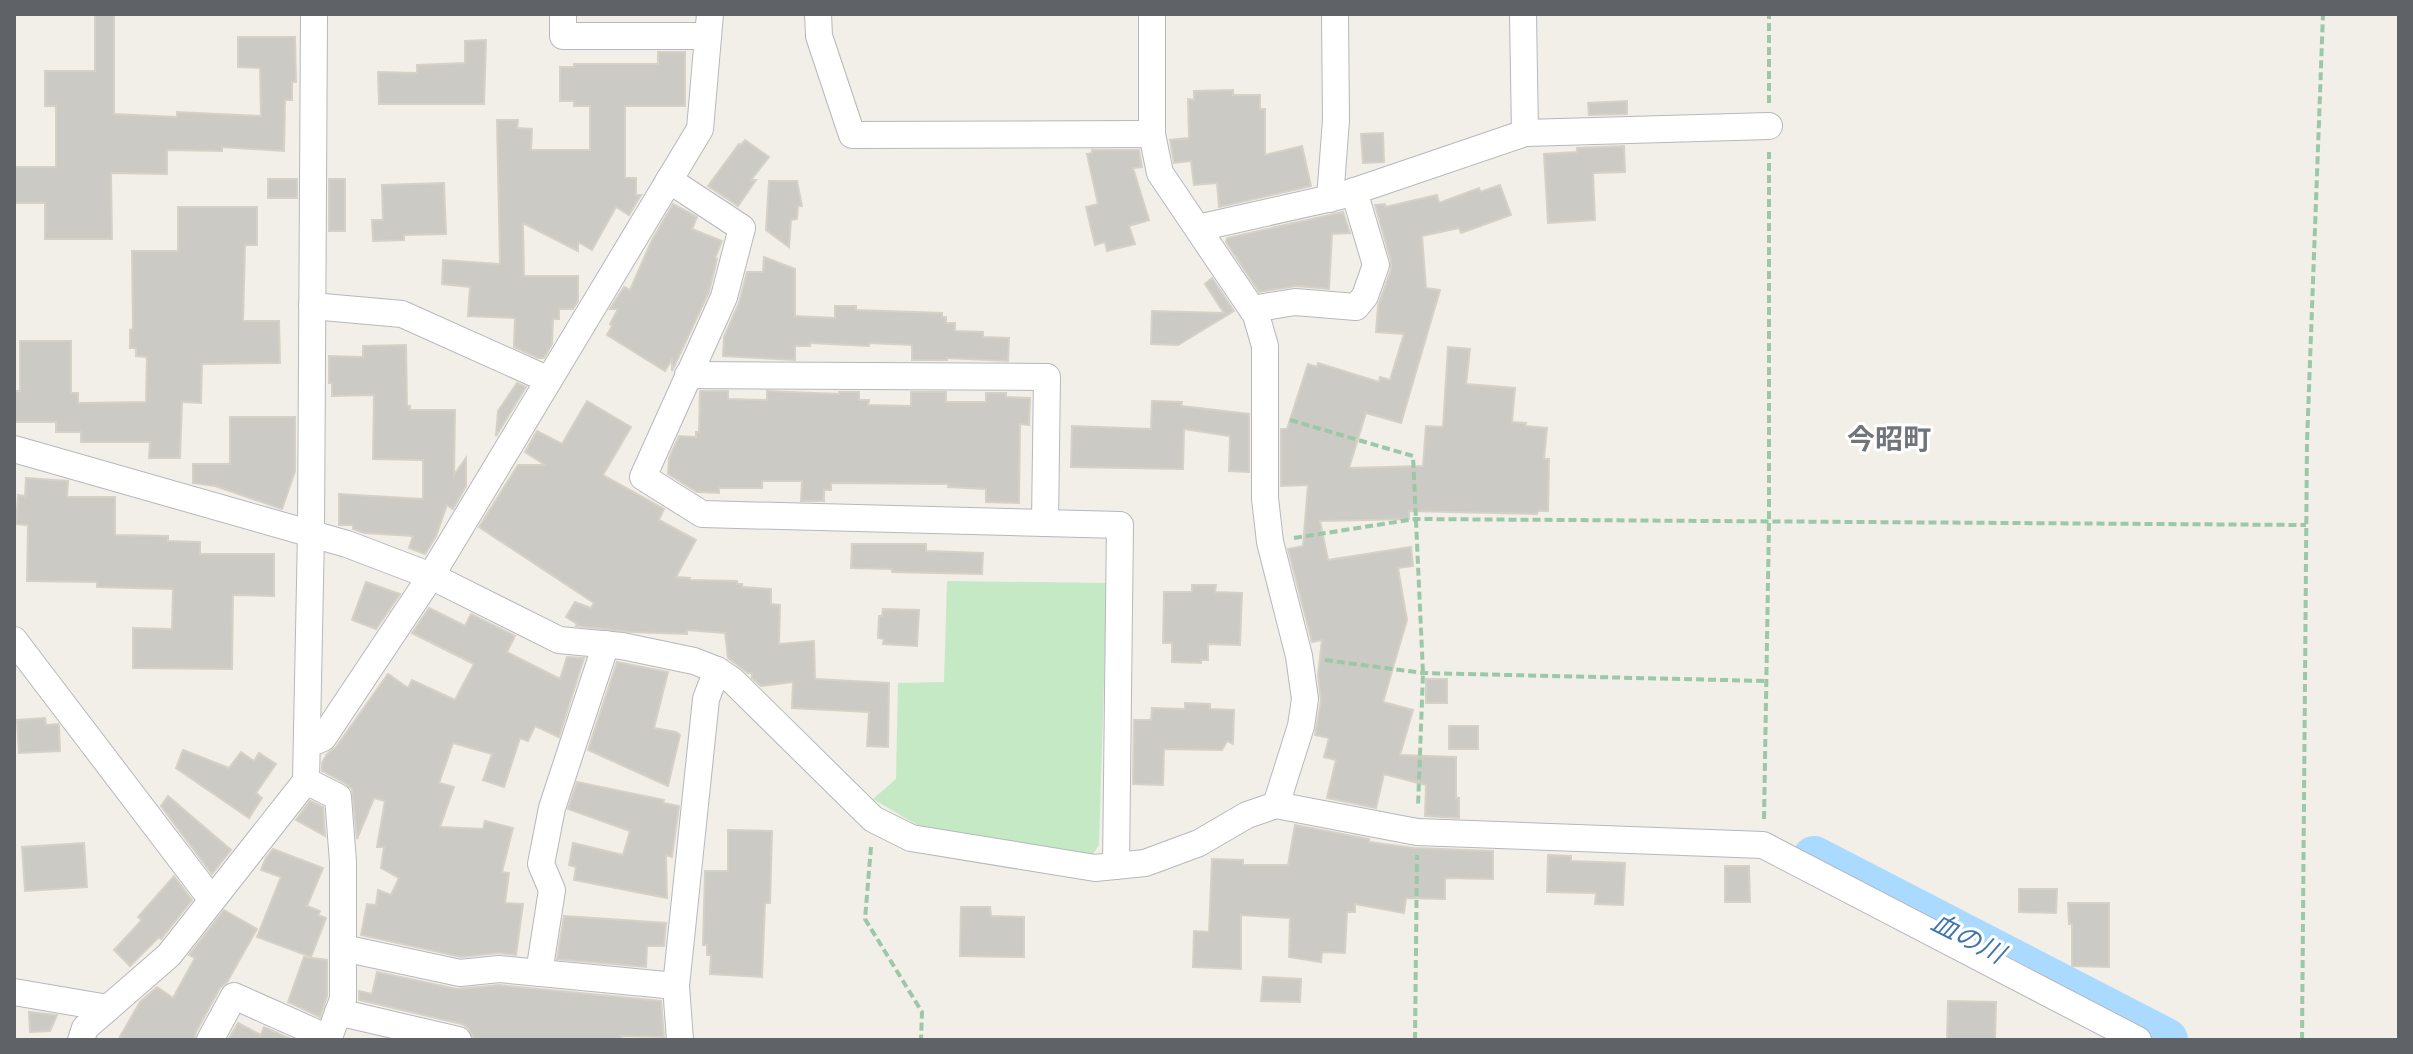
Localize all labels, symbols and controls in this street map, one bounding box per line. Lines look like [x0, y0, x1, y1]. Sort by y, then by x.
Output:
district label: 今昭町 [1847, 423, 1931, 456]
water label: 血の川 [1926, 907, 2012, 971]

